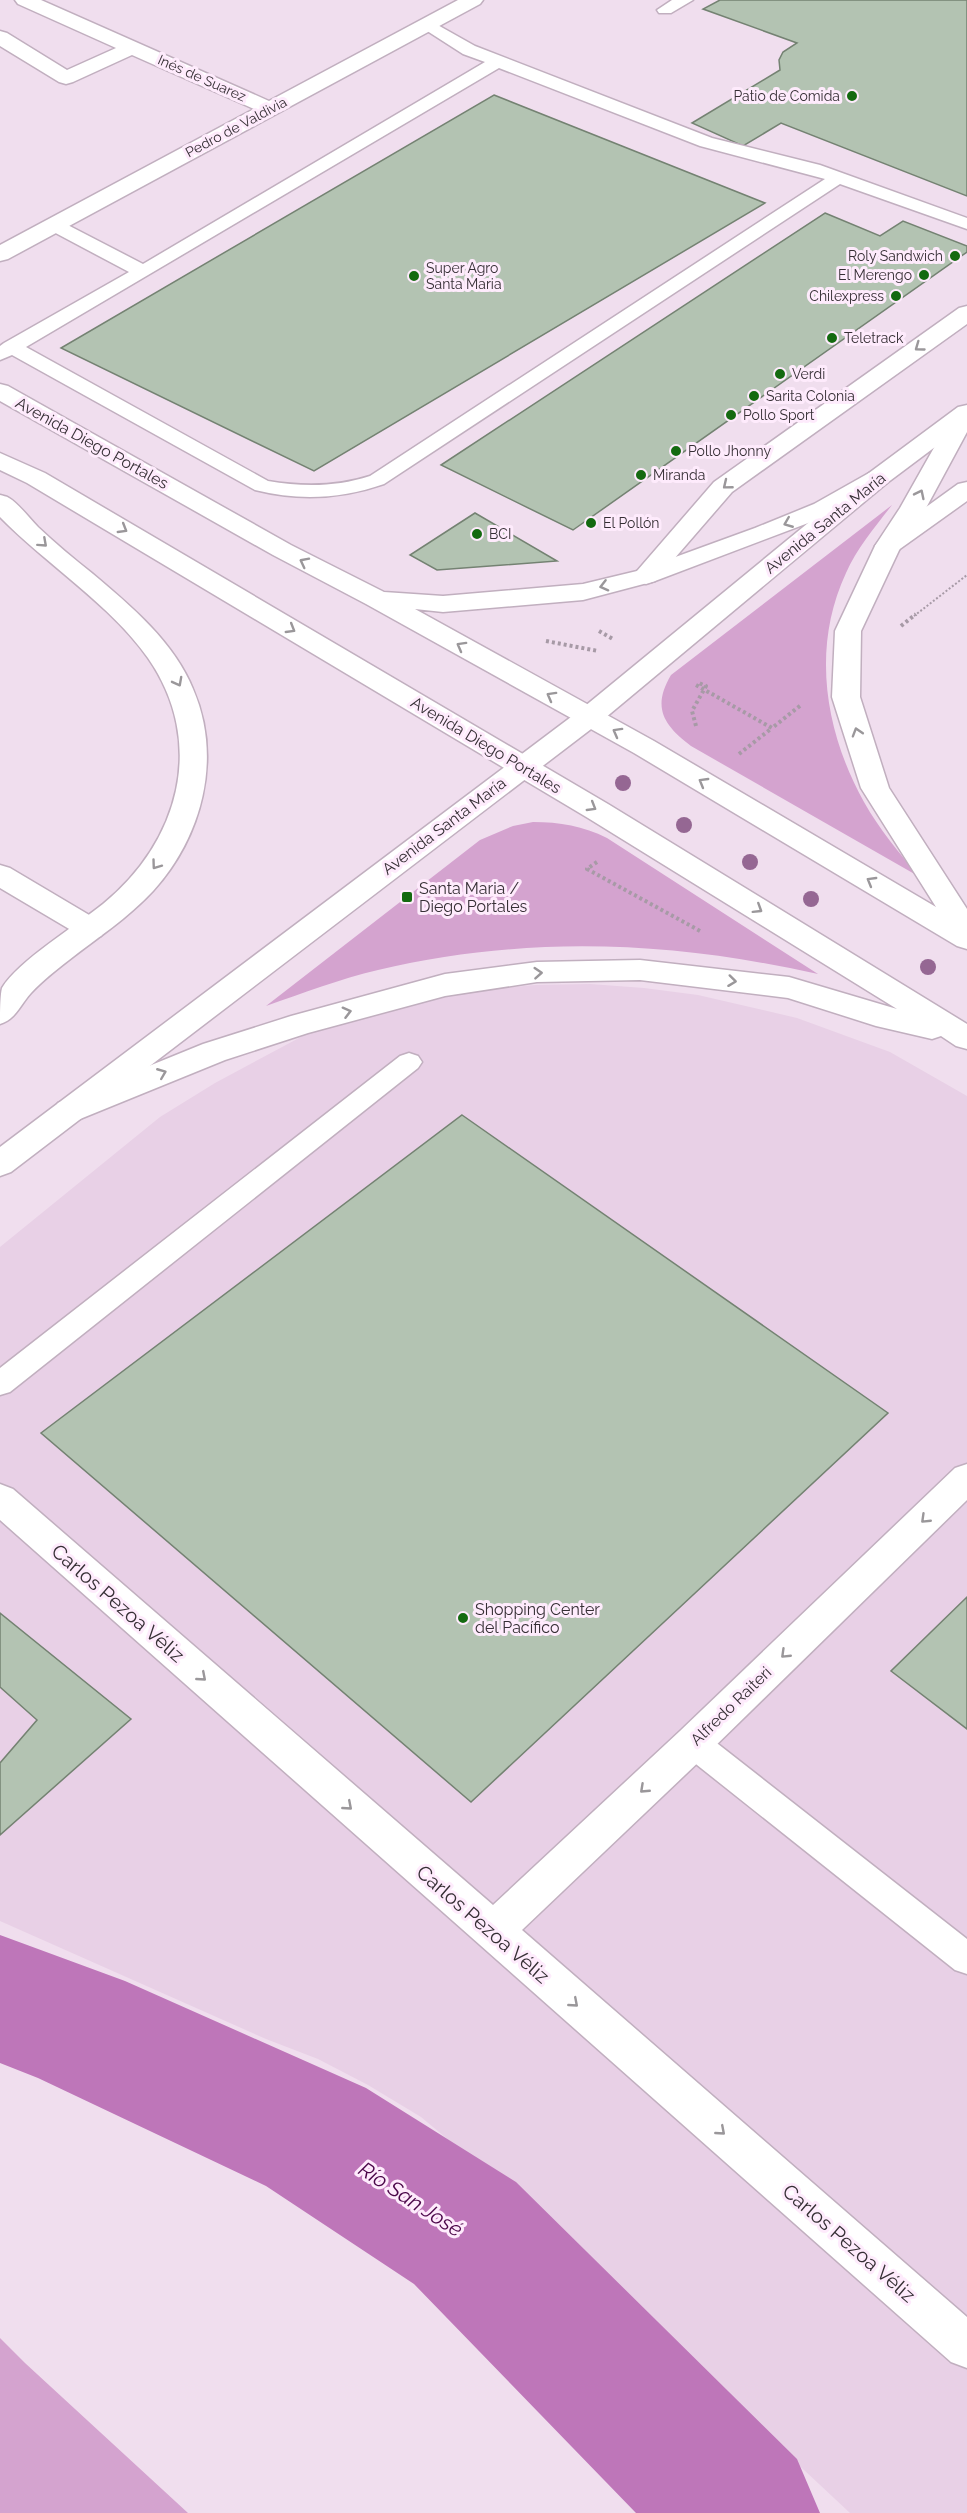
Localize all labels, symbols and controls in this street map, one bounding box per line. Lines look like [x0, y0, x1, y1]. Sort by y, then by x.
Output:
street label: Inés de Suarez [155, 51, 249, 105]
place label: Patio de Comida [733, 88, 840, 104]
marker: Patio de Comida [845, 89, 859, 103]
street label: Pedro de Valdivia [183, 94, 289, 160]
place label: Roly Sandwich [848, 248, 943, 264]
marker: Roly Sandwich [948, 249, 962, 263]
place label: Super Agro Santa Maria [426, 260, 502, 292]
place label: El Merengo [838, 267, 912, 283]
marker: El Merengo [917, 268, 931, 282]
marker: Super Agro Santa Maria [407, 269, 421, 283]
place label: Chilexpress [809, 288, 884, 304]
marker: Chilexpress [889, 289, 903, 303]
place label: Teletrack [844, 330, 904, 346]
marker: Teletrack [825, 331, 839, 345]
one-way arrow [915, 340, 926, 351]
place label: Verdi [792, 366, 825, 382]
marker: Verdi [773, 367, 787, 381]
place label: Sarita Colonia [766, 388, 855, 404]
marker: Sarita Colonia [747, 389, 761, 403]
street label: Avenida Diego Portales [12, 393, 172, 493]
place label: Pollo Sport [743, 407, 815, 423]
marker: Pollo Sport [724, 408, 738, 422]
place label: Pollo Jhonny [688, 443, 771, 459]
marker: Pollo Jhonny [669, 444, 683, 458]
place label: Miranda [653, 467, 705, 483]
marker: Miranda [634, 468, 648, 482]
street label: Avenida Santa María [761, 468, 889, 578]
one-way arrow [723, 478, 734, 489]
one-way arrow [912, 489, 924, 500]
place label: El Pollón [603, 515, 660, 531]
marker: El Pollón [584, 516, 598, 530]
one-way arrow [784, 516, 795, 528]
one-way arrow [117, 522, 127, 534]
place label: BCI [489, 526, 511, 542]
marker: BCI [470, 527, 484, 541]
one-way arrow [36, 536, 46, 547]
one-way arrow [299, 557, 310, 569]
one-way arrow [599, 579, 609, 592]
one-way arrow [285, 621, 295, 633]
one-way arrow [457, 642, 468, 653]
one-way arrow [171, 676, 182, 686]
one-way arrow [546, 692, 557, 703]
street label: Avenida Diego Portales [407, 693, 565, 798]
one-way arrow [852, 727, 864, 738]
one-way arrow [612, 728, 623, 739]
street label: Avenida Santa María [378, 773, 510, 879]
one-way arrow [699, 778, 709, 790]
one-way arrow [586, 800, 596, 811]
one-way arrow [153, 859, 164, 870]
one-way arrow [867, 877, 878, 888]
place label: Santa Maria / Diego Portales [419, 879, 528, 916]
marker: Santa Maria / Diego Portales [400, 890, 414, 904]
one-way arrow [752, 902, 762, 914]
one-way arrow [533, 966, 542, 979]
one-way arrow [727, 974, 736, 987]
one-way arrow [342, 1006, 352, 1019]
one-way arrow [156, 1068, 167, 1080]
one-way arrow [921, 1511, 932, 1522]
street label: Carlos Pezoa Véliz [47, 1539, 189, 1667]
place label: Shopping Center del Pacífico [475, 1600, 600, 1637]
marker: Shopping Center del Pacífico [456, 1611, 470, 1625]
one-way arrow [781, 1647, 791, 1658]
street label: Alfredo Raiteri [687, 1663, 775, 1749]
one-way arrow [195, 1670, 206, 1681]
one-way arrow [640, 1782, 651, 1793]
one-way arrow [341, 1798, 352, 1809]
street label: Carlos Pezoa Véliz [412, 1860, 554, 1988]
one-way arrow [567, 1996, 578, 2007]
one-way arrow [714, 2124, 725, 2135]
water label: Río San José [354, 2156, 468, 2242]
street label: Carlos Pezoa Véliz [778, 2179, 920, 2307]

